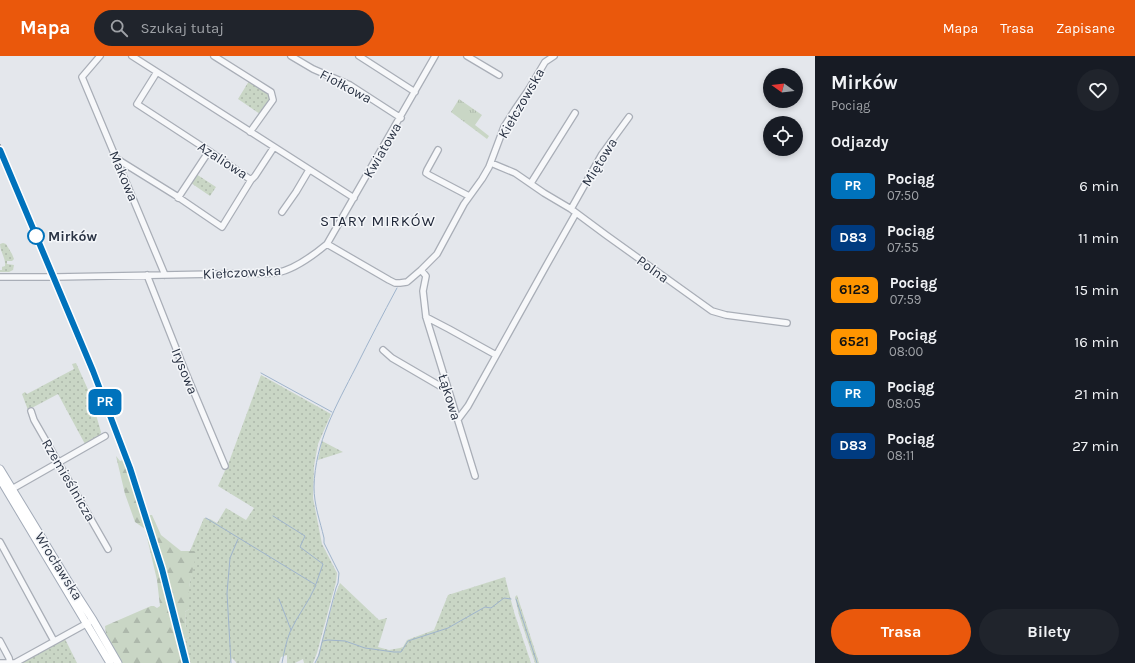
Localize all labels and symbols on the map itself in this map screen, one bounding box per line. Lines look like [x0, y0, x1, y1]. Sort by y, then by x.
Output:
street label: Kiełczowska [494, 65, 548, 141]
street label: Fiołkowa [317, 66, 375, 107]
north arrow [763, 68, 803, 108]
street label: Kwiatowa [360, 119, 405, 181]
street label: Miętowa [578, 135, 621, 190]
street label: Azaliowa [195, 138, 251, 183]
street label: Makowa [105, 148, 142, 204]
district label: STARY MIRKÓW [320, 212, 436, 230]
marker: Mirków [27, 227, 45, 245]
place label: Mirków [48, 228, 98, 245]
street label: Polna [633, 252, 672, 287]
street label: Kiełczowska [202, 262, 282, 283]
street label: Irysowa [168, 346, 201, 397]
street label: Łąkowa [434, 372, 465, 422]
line badge: PR [87, 389, 123, 415]
street label: Rzemieślnicza [38, 436, 99, 524]
street label: Wrocławska [31, 529, 86, 603]

